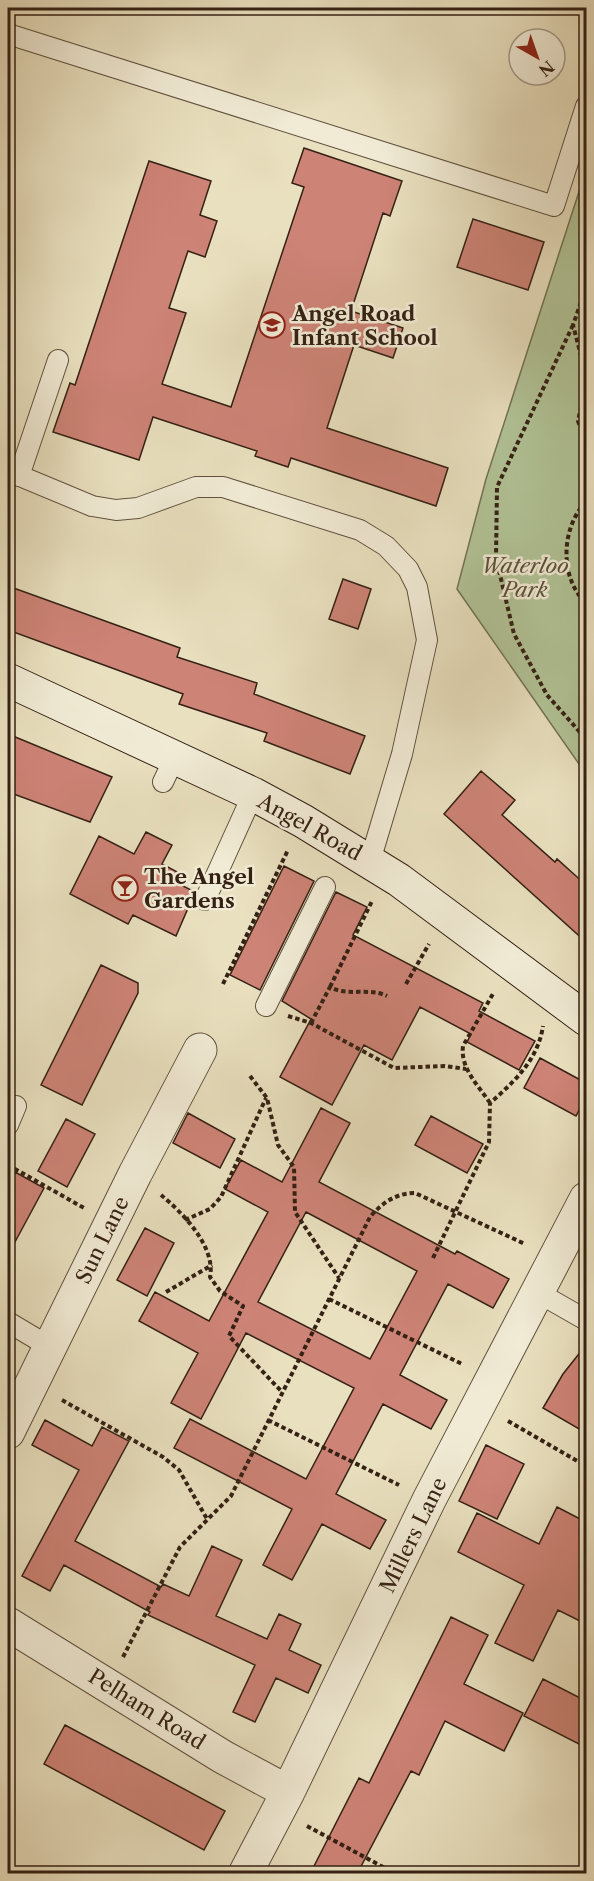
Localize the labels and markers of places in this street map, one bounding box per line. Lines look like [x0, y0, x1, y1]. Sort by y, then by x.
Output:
place label: Angel Road Infant School [291, 301, 438, 350]
school or university icon: Angel Road Infant School [257, 310, 287, 340]
place label: The Angel Gardens [144, 864, 254, 913]
bar icon: The Angel Gardens [110, 873, 140, 903]

